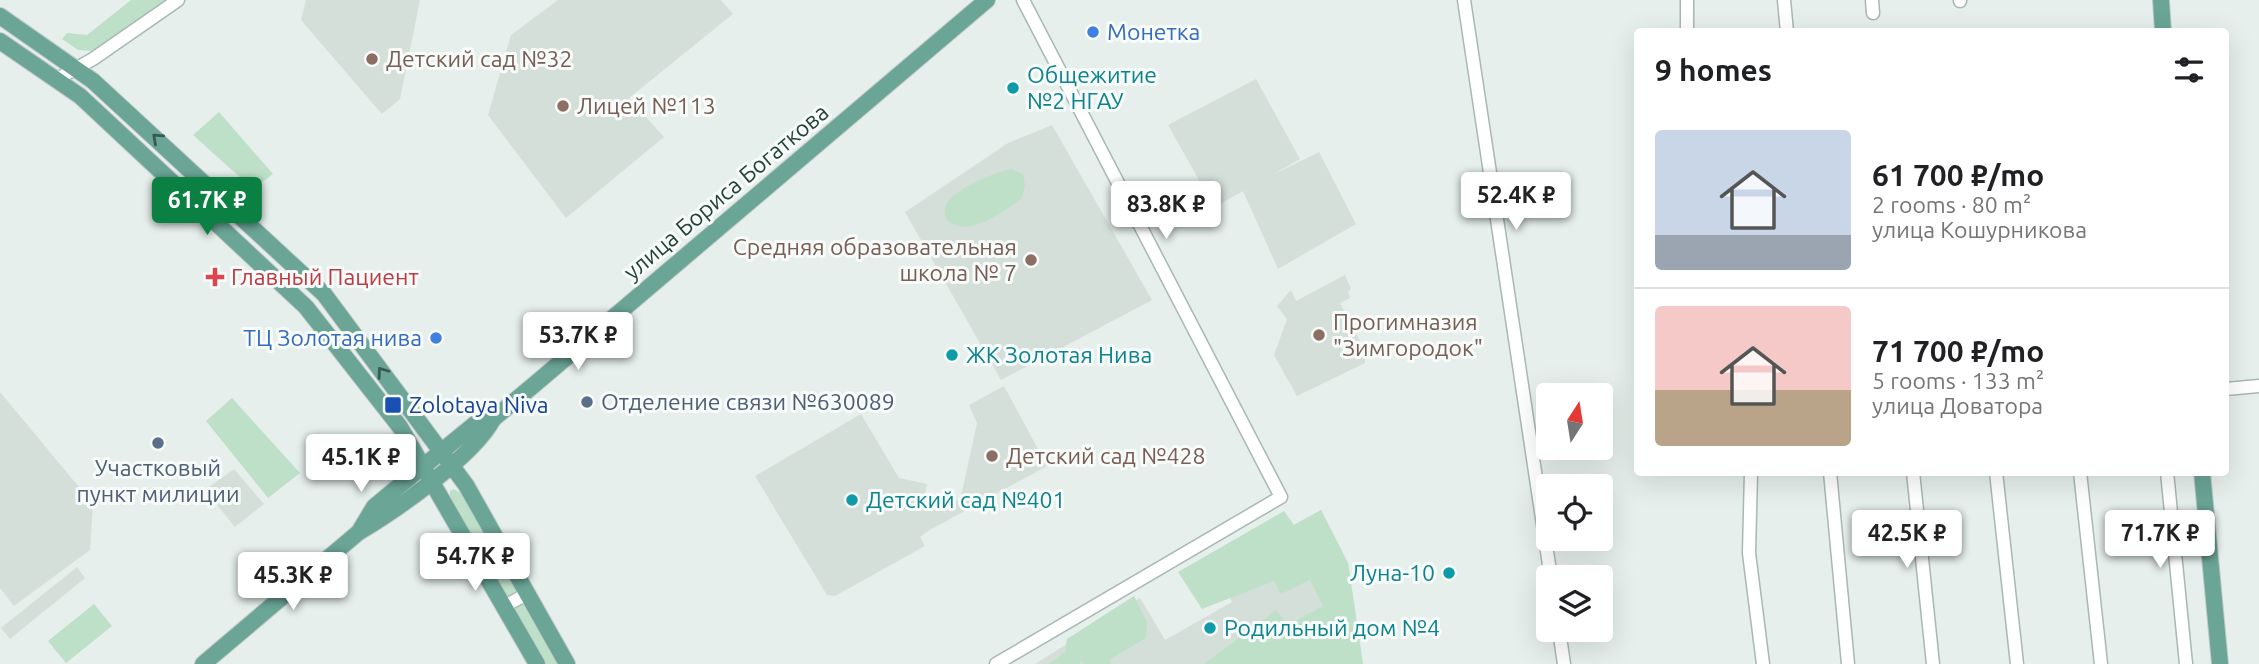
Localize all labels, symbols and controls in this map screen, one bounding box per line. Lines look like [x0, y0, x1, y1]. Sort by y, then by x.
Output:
place label: Монетка [1107, 19, 1200, 44]
marker: Монетка [1085, 24, 1101, 40]
place label: Детский сад №32 [386, 46, 572, 71]
marker: Детский сад №32 [364, 51, 380, 67]
icon: filters [2170, 51, 2208, 89]
text: 9 homes [1655, 53, 1772, 87]
place label: Общежитие №2 НГАУ [1027, 62, 1157, 113]
marker: Общежитие №2 НГАУ [1005, 80, 1021, 96]
place label: Лицей №113 [577, 93, 716, 118]
marker: Лицей №113 [555, 98, 571, 114]
street label: улица Бориса Богаткова [618, 99, 833, 284]
one-way arrow [152, 134, 165, 146]
icon: home [1711, 158, 1795, 242]
text: 61 700 ₽/mo [1872, 158, 2044, 192]
pin: 52.4K ₽ [1451, 173, 1581, 232]
pin: 61.7K ₽ [142, 177, 272, 237]
pin: 83.8K ₽ [1101, 182, 1231, 241]
text: 52.4K ₽ [1477, 182, 1555, 207]
text: 61.7K ₽ [168, 187, 246, 212]
text: 83.8K ₽ [1127, 191, 1205, 216]
text: 2 rooms · 80 m² [1872, 192, 2031, 217]
text: улица Кошурникова [1872, 217, 2087, 242]
place label: Средняя образовательная школа № 7 [733, 234, 1017, 285]
marker: Средняя образовательная школа № 7 [1023, 252, 1039, 268]
place label: Главный Пациент [231, 264, 419, 289]
marker: Главный Пациент [205, 267, 225, 287]
place label: Прогимназия "Зимгородок" [1333, 309, 1483, 360]
pin: 53.7K ₽ [513, 312, 643, 372]
text: 53.7K ₽ [539, 322, 617, 347]
place label: ТЦ Золотая нива [243, 325, 422, 350]
marker: Прогимназия "Зимгородок" [1311, 327, 1327, 343]
marker: ТЦ Золотая нива [428, 330, 444, 346]
icon: home [1711, 334, 1795, 418]
text: 71 700 ₽/mo [1872, 334, 2044, 368]
place label: ЖК Золотая Нива [966, 342, 1152, 367]
marker: ЖК Золотая Нива [944, 347, 960, 363]
one-way arrow [377, 367, 390, 380]
text: 5 rooms · 133 m² [1872, 368, 2044, 393]
north arrow [1536, 383, 1614, 460]
map controls [1536, 383, 1613, 642]
place label: Отделение связи №630089 [601, 389, 895, 414]
place label: Zolotaya Niva [409, 392, 549, 417]
text: улица Доватора [1872, 393, 2043, 418]
marker: Отделение связи №630089 [579, 394, 595, 410]
marker: Zolotaya Niva [383, 395, 403, 415]
pin: 45.1K ₽ [296, 434, 426, 494]
marker: Участковый пункт милиции [150, 435, 166, 451]
place label: Детский сад №428 [1006, 443, 1205, 468]
text: 45.1K ₽ [322, 444, 400, 469]
marker: Детский сад №428 [984, 448, 1000, 464]
place label: Участковый пункт милиции [76, 455, 240, 506]
button: locate [1536, 474, 1613, 551]
place label: Детский сад №401 [866, 487, 1065, 512]
marker: Детский сад №401 [844, 492, 860, 508]
pin: 42.5K ₽ [1842, 510, 1972, 570]
pin: 71.7K ₽ [2095, 510, 2225, 570]
text: 42.5K ₽ [1868, 520, 1946, 545]
text: 71.7K ₽ [2121, 520, 2199, 545]
pin: 54.7K ₽ [410, 534, 540, 593]
text: 54.7K ₽ [436, 543, 514, 568]
pin: 45.3K ₽ [228, 552, 358, 612]
place label: Луна-10 [1350, 560, 1435, 585]
text: 45.3K ₽ [254, 562, 332, 587]
marker: Луна-10 [1441, 565, 1457, 581]
button: layers [1536, 565, 1613, 642]
place label: Родильный дом №4 [1224, 615, 1440, 640]
marker: Родильный дом №4 [1202, 620, 1218, 636]

